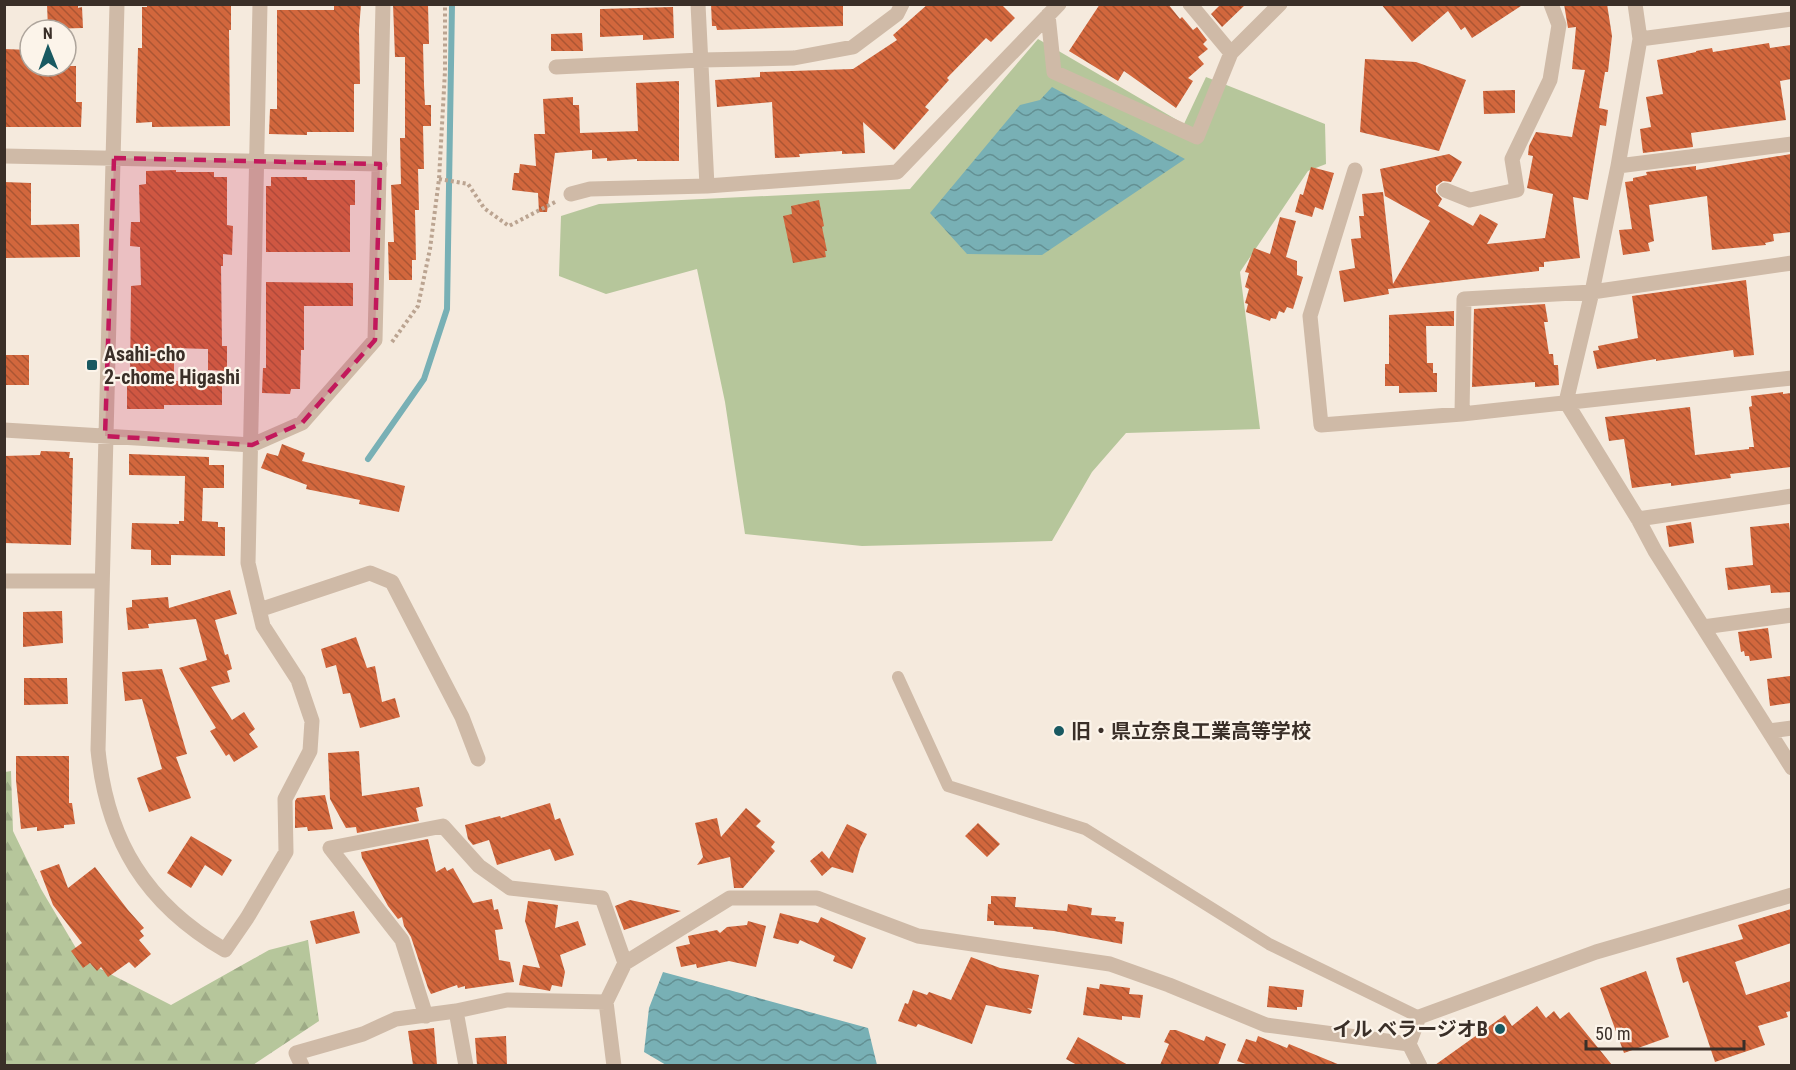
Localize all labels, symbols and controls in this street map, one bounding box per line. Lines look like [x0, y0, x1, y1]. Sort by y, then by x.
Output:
north arrow [18, 18, 78, 78]
text: N [43, 24, 53, 43]
place label: Asahi-cho 2-chome Higashi [104, 342, 240, 389]
marker: Asahi-cho 2-chome Higashi [85, 358, 99, 372]
place label: 旧・県立奈良工業高等学校 [1071, 719, 1311, 743]
marker: 旧・県立奈良工業高等学校 [1052, 724, 1066, 738]
scale bar [1586, 1013, 1744, 1051]
place label: イル ベラージオB [1333, 1017, 1488, 1041]
marker: イル ベラージオB [1493, 1022, 1507, 1036]
text: 50 m [1595, 1023, 1630, 1044]

